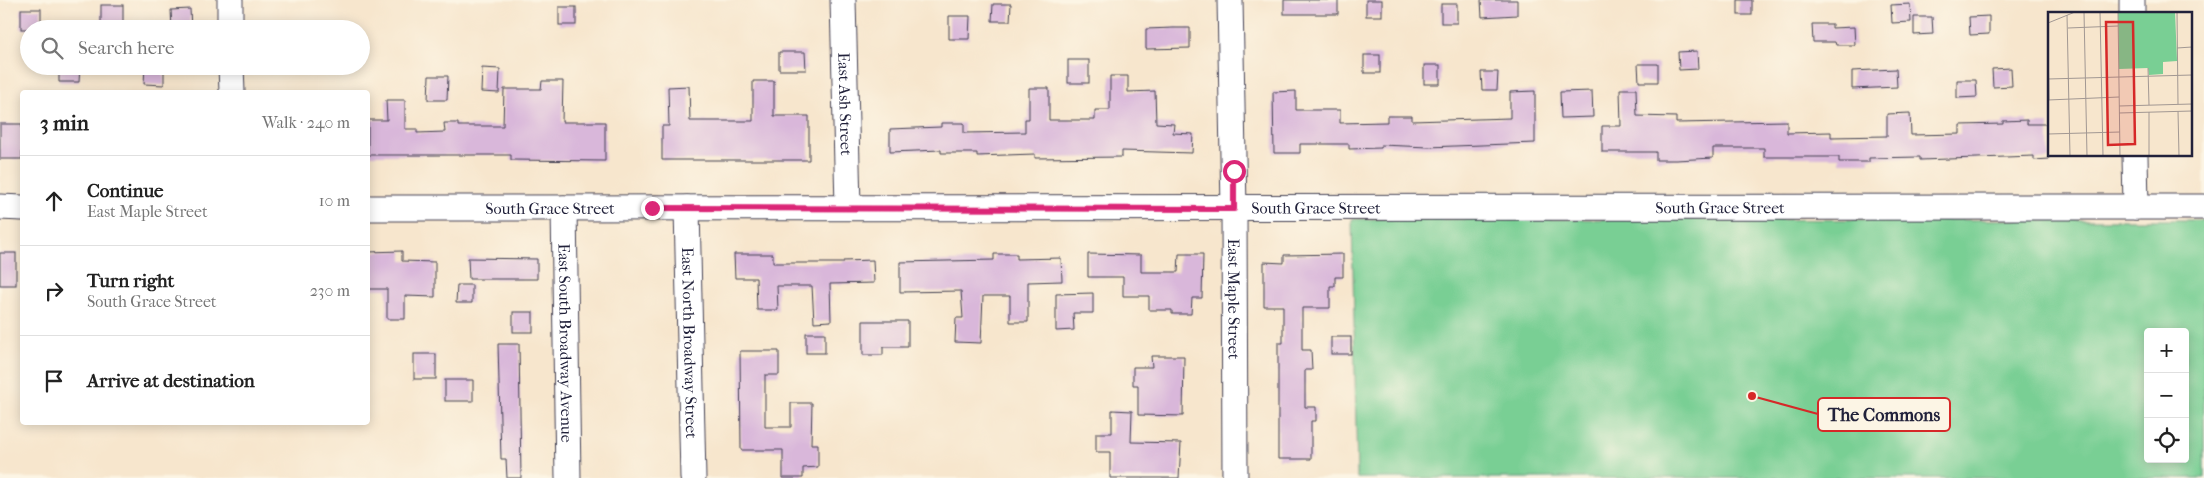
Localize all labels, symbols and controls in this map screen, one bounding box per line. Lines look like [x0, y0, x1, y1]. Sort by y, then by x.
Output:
inset map [2048, 12, 2192, 156]
search box [20, 20, 370, 75]
icon: search [38, 34, 66, 62]
text: Search here [78, 37, 174, 59]
street label: East Ash Street [835, 52, 856, 156]
text: 3 min [40, 111, 89, 135]
text: Walk · 240 m [262, 113, 350, 132]
route start [1223, 160, 1246, 183]
text: Continue [87, 180, 163, 202]
icon: ahead [40, 187, 68, 215]
text: 10 m [319, 191, 350, 210]
route end [641, 197, 664, 220]
street label: South Grace Street [485, 198, 615, 217]
street label: South Grace Street [1251, 198, 1381, 217]
street label: South Grace Street [1655, 198, 1785, 217]
text: East Maple Street [87, 202, 208, 221]
street label: East Maple Street [1225, 239, 1244, 360]
street label: East South Broadway Avenue [555, 243, 577, 443]
street label: East North Broadway Street [678, 247, 702, 439]
text: Turn right [87, 270, 174, 292]
icon: right [40, 277, 68, 305]
text: 230 m [310, 281, 350, 300]
text: South Grace Street [87, 292, 217, 311]
map controls [2144, 328, 2189, 463]
button: + [2144, 328, 2189, 373]
icon: arrive [40, 367, 68, 395]
text: Arrive at destination [87, 370, 255, 392]
button: − [2144, 373, 2189, 418]
callout: The Commons [1818, 398, 1950, 431]
text: The Commons [1827, 405, 1941, 426]
button: locate [2144, 418, 2189, 463]

